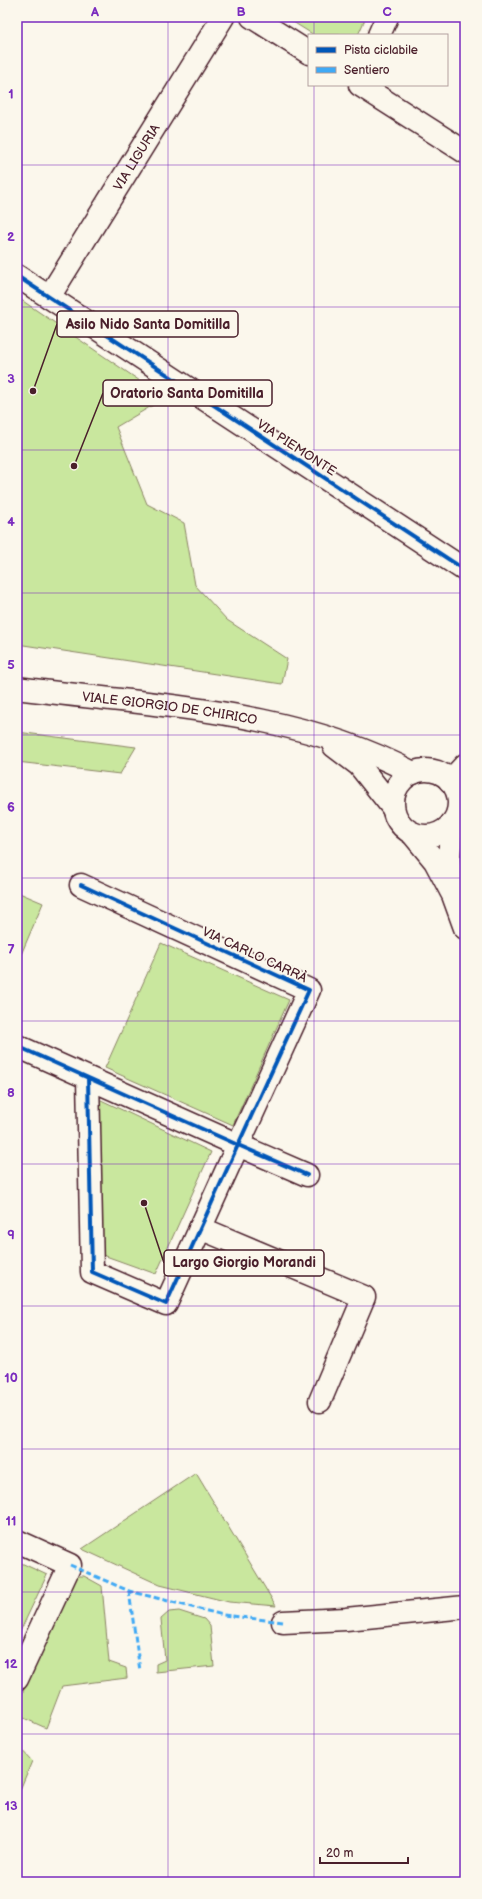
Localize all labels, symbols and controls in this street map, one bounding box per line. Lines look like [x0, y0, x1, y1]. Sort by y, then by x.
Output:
text: A [90, 4, 99, 20]
text: B [236, 4, 246, 20]
text: C [382, 4, 392, 20]
legend [308, 34, 448, 86]
text: Pista ciclabile [344, 43, 418, 58]
text: Sentiero [344, 63, 390, 78]
text: 1 [8, 86, 14, 102]
street label: VIA LIGURIA [110, 121, 164, 194]
text: 2 [7, 229, 15, 245]
callout: Asilo Nido Santa Domitilla [57, 311, 238, 337]
text: Asilo Nido Santa Domitilla [65, 316, 230, 333]
text: 3 [7, 371, 15, 387]
callout: Oratorio Santa Domitilla [103, 380, 272, 406]
text: Oratorio Santa Domitilla [110, 385, 264, 402]
street label: VIA PIEMONTE [254, 416, 340, 480]
text: 4 [7, 514, 15, 530]
text: 5 [7, 657, 15, 673]
street label: VIALE GIORGIO DE CHIRICO [81, 689, 259, 728]
text: 6 [7, 799, 15, 815]
street label: VIA CARLO CARRÀ [199, 923, 310, 986]
text: 7 [7, 942, 15, 958]
text: 8 [7, 1085, 15, 1101]
text: 9 [7, 1227, 15, 1243]
callout: Largo Giorgio Morandi [164, 1250, 324, 1276]
text: Largo Giorgio Morandi [172, 1254, 316, 1271]
text: 10 [4, 1370, 18, 1386]
text: 11 [6, 1513, 16, 1529]
text: 12 [4, 1656, 18, 1672]
text: 13 [4, 1798, 18, 1814]
scale bar [320, 1839, 408, 1865]
text: 20 m [326, 1846, 353, 1861]

